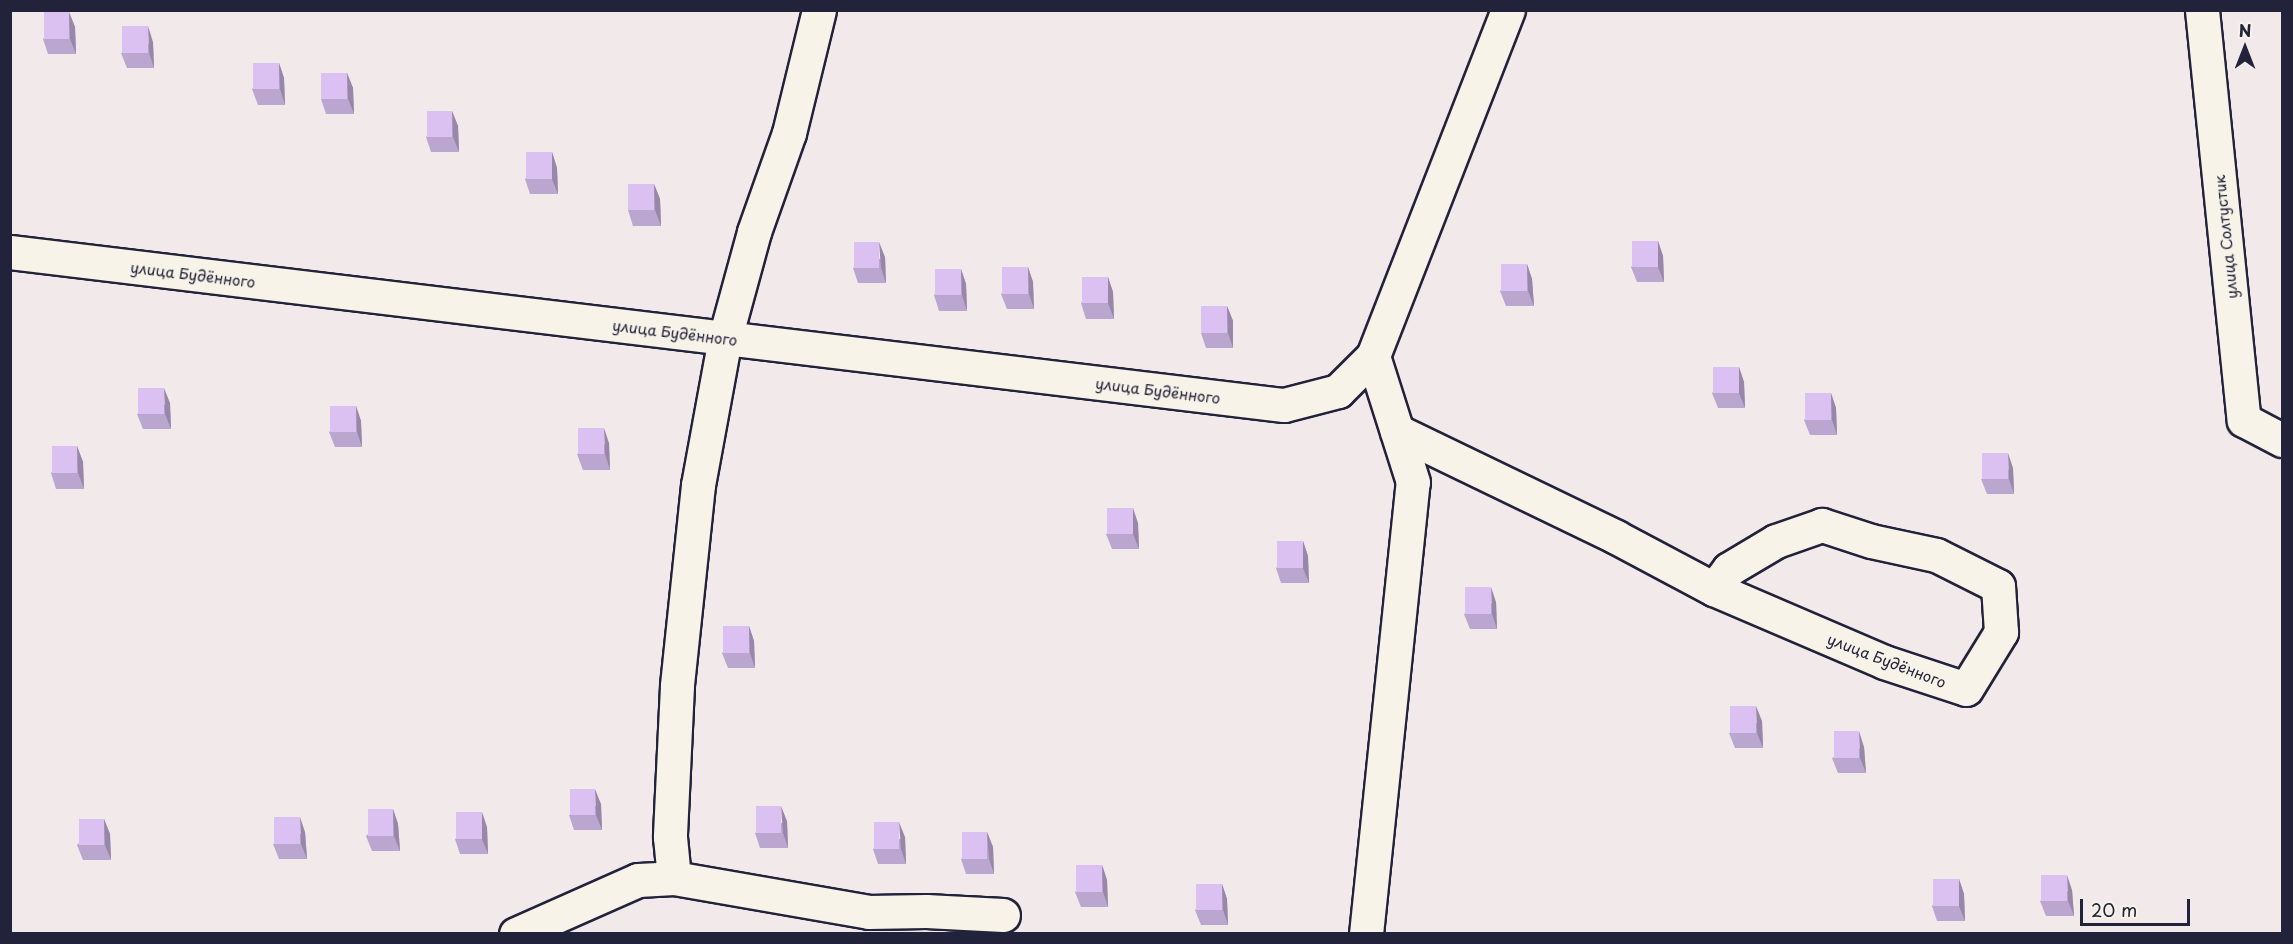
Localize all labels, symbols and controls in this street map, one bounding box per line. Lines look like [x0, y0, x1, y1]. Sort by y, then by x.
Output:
north arrow [2215, 18, 2275, 78]
text: N [2239, 18, 2251, 42]
street label: улица Солтустик [2209, 174, 2241, 300]
street label: улица Будённого [129, 257, 257, 291]
street label: улица Будённого [611, 315, 739, 349]
street label: улица Будённого [1094, 373, 1222, 407]
street label: улица Будённого [1825, 629, 1949, 691]
scale bar [2083, 887, 2192, 925]
text: 20 m [2091, 896, 2137, 923]

